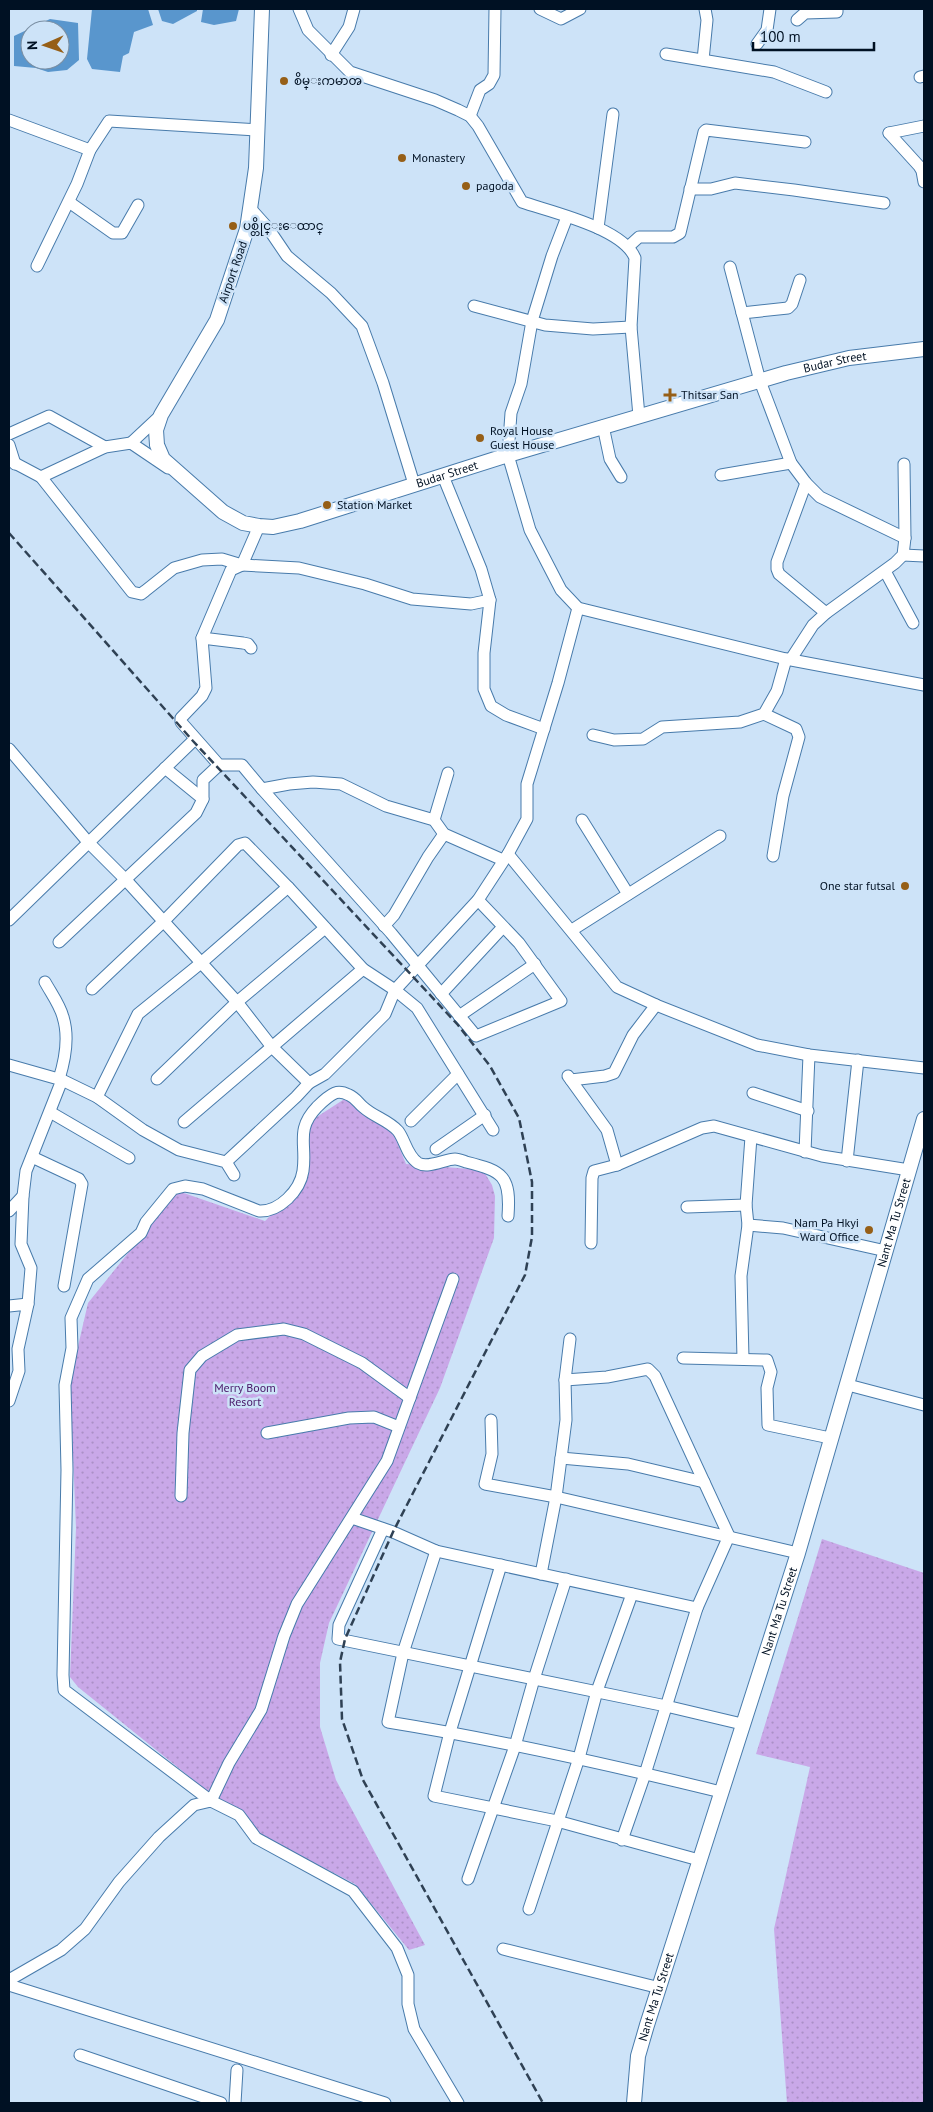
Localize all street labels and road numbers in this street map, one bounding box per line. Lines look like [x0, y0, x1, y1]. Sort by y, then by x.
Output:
street label: Airport Road [215, 239, 250, 305]
street label: Budar Street [802, 348, 867, 376]
street label: Budar Street [414, 457, 480, 491]
street label: Nant Ma Tu Street [873, 1176, 913, 1269]
street label: Nant Ma Tu Street [758, 1565, 800, 1657]
street label: Nant Ma Tu Street [635, 1951, 677, 2043]

